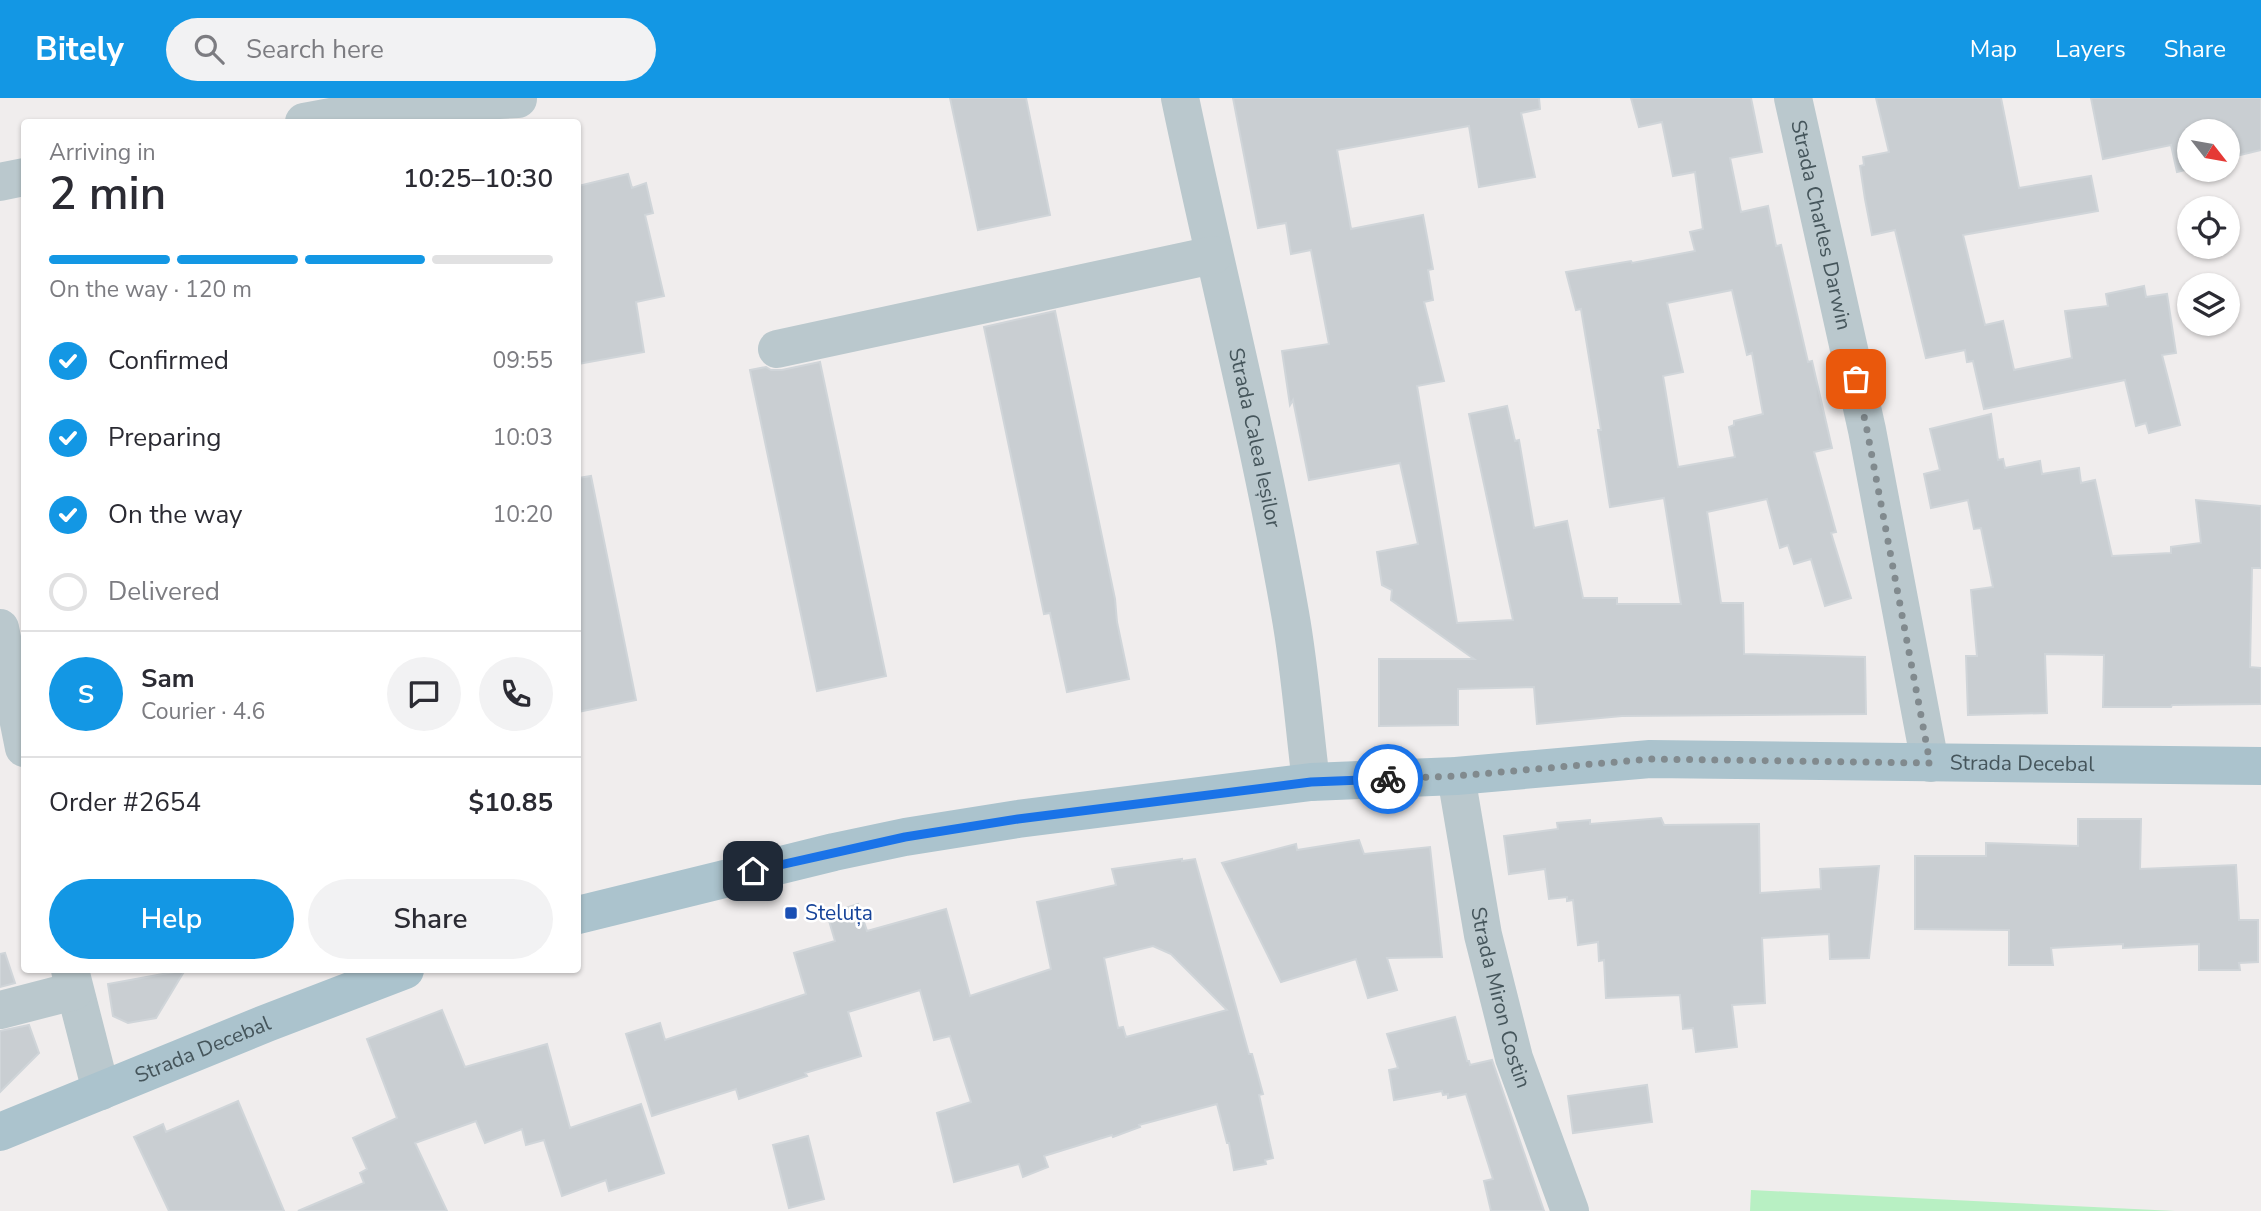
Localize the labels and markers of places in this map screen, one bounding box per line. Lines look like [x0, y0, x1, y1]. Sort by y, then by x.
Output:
pin [1826, 349, 1886, 409]
pin [723, 841, 783, 901]
place label: Steluța [805, 899, 873, 927]
marker: Steluța [783, 905, 799, 921]

